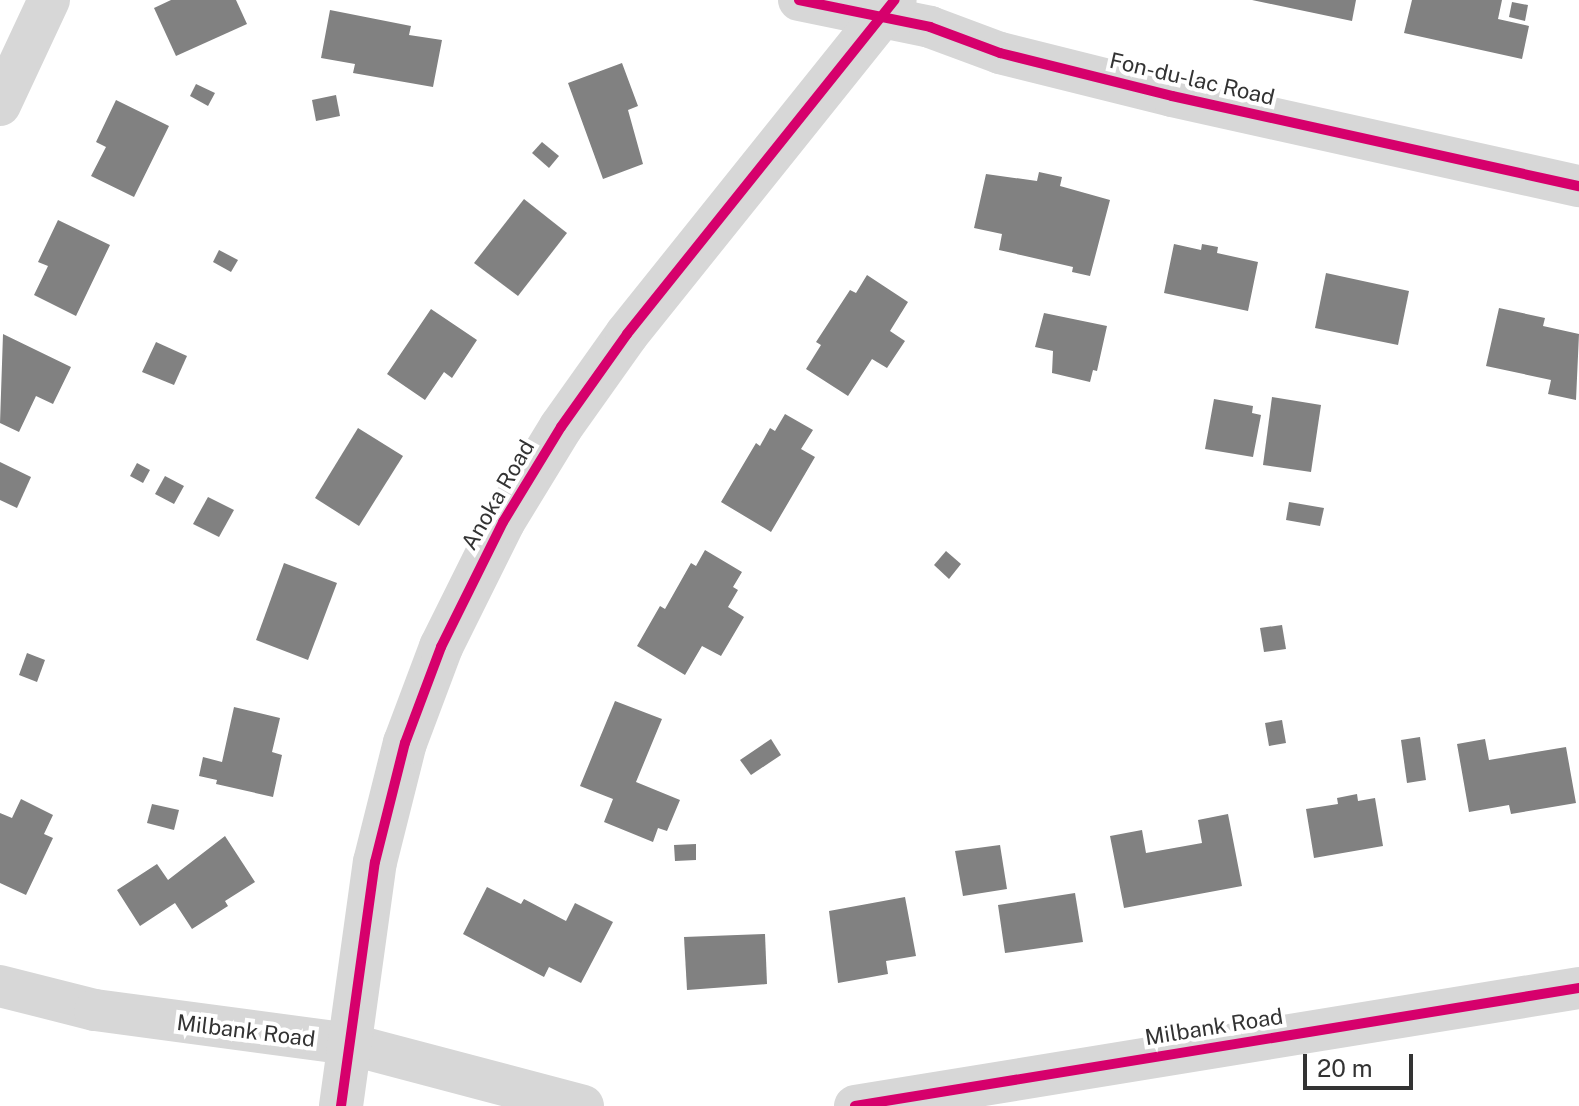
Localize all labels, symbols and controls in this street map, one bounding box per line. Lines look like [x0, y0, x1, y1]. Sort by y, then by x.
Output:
street label: Fon-du-lac Road [1107, 47, 1277, 111]
street label: Anoka Road [456, 435, 540, 555]
street label: Milbank Road [1143, 1003, 1285, 1051]
street label: Milbank Road [175, 1009, 317, 1053]
scale bar [1307, 1038, 1417, 1088]
text: 20 m [1317, 1054, 1373, 1082]

